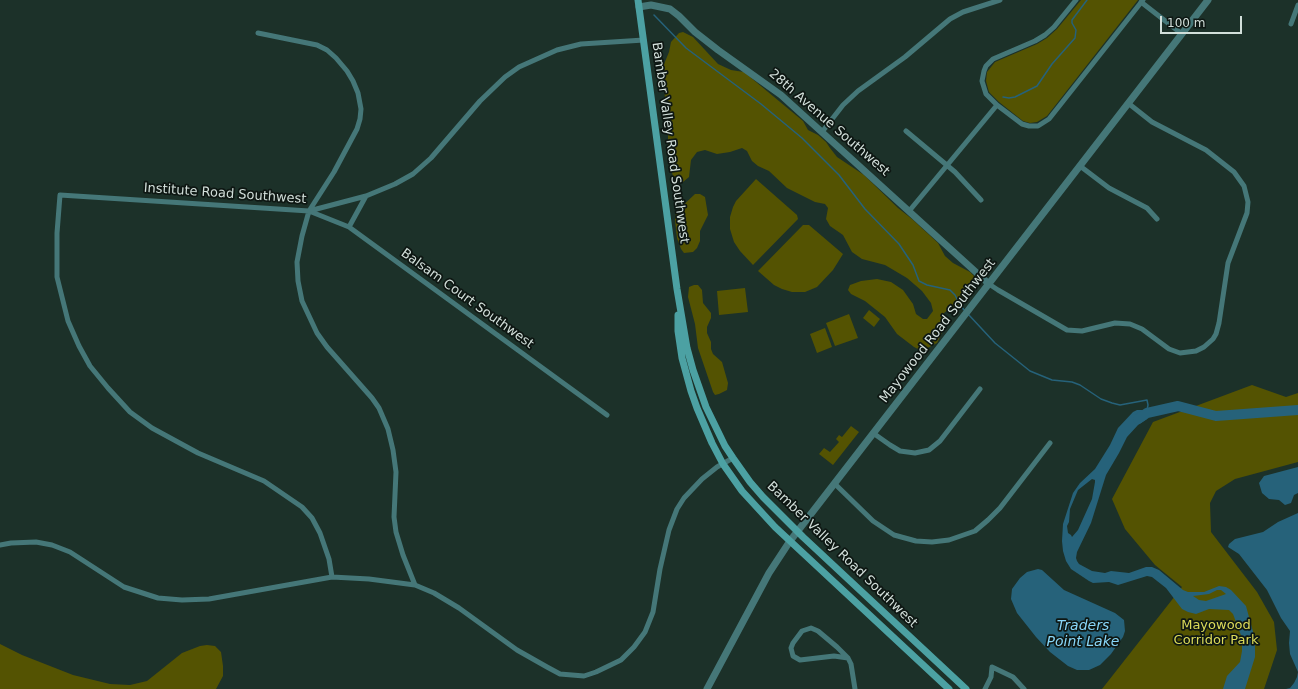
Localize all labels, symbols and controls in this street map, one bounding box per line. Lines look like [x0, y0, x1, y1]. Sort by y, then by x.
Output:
scale bar [1162, 8, 1244, 34]
text: 100 m [1167, 16, 1205, 30]
street label: Bamber Valley Road Southwest [648, 41, 692, 245]
street label: 28th Avenue Southwest [765, 66, 893, 180]
street label: Institute Road Southwest [143, 181, 307, 207]
street label: Balsam Court Southwest [398, 246, 536, 352]
street label: Mayowood Road Southwest [877, 256, 999, 406]
street label: Bamber Valley Road Southwest [763, 479, 921, 631]
water label: Traders Point Lake [1047, 618, 1119, 650]
park label: Mayowood Corridor Park [1174, 618, 1258, 649]

